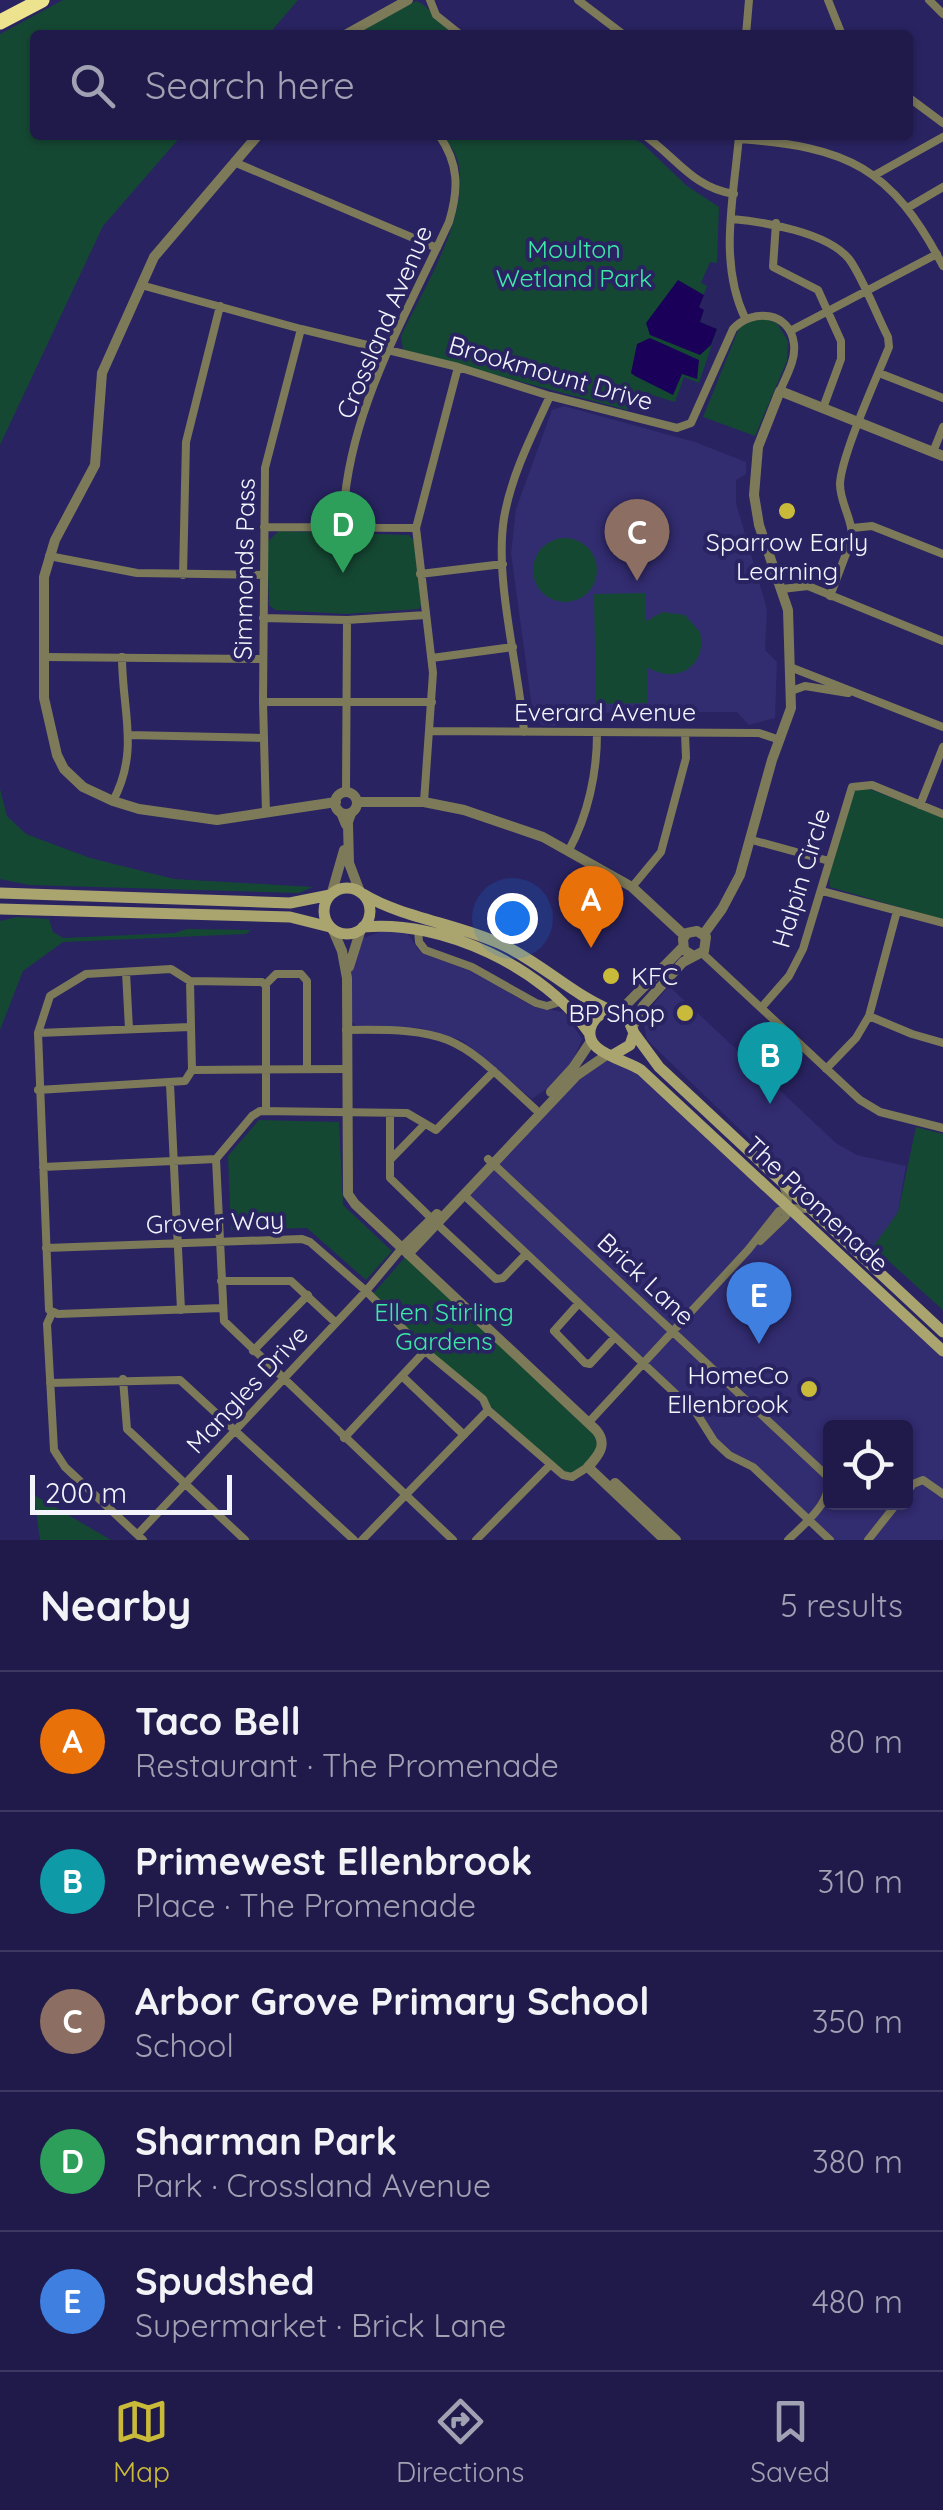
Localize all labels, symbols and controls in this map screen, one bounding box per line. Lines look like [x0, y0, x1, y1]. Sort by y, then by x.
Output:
search box [30, 30, 913, 140]
icon: search [65, 58, 120, 113]
text: Search here [145, 61, 355, 109]
street label: Crossland Avenue [329, 221, 438, 423]
park label: Moulton Wetland Park [496, 233, 652, 293]
street label: Brookmount Drive [445, 329, 657, 416]
street label: Simmonds Pass [226, 478, 261, 660]
pin: D [310, 490, 376, 573]
pin: C [604, 498, 670, 581]
marker: Sparrow Early Learning [776, 500, 798, 522]
place label: Sparrow Early Learning [706, 526, 868, 586]
street label: Everard Avenue [514, 696, 696, 727]
street label: Halpin Circle [765, 804, 836, 951]
pin: A [558, 866, 624, 948]
your location [487, 893, 538, 944]
place label: KFC [631, 960, 678, 991]
marker: KFC [600, 965, 622, 987]
place label: BP Shop [568, 997, 665, 1028]
marker: BP Shop [674, 1002, 696, 1024]
pin: B [738, 1022, 802, 1104]
street label: The Promenade [739, 1129, 896, 1278]
street label: Grover Way [145, 1204, 285, 1239]
street label: Brick Lane [591, 1226, 701, 1331]
pin: E [726, 1262, 792, 1344]
park label: Ellen Stirling Gardens [374, 1296, 514, 1356]
street label: Mangles Drive [179, 1318, 314, 1459]
place label: HomeCo Ellenbrook [667, 1359, 789, 1419]
marker: HomeCo Ellenbrook [798, 1378, 820, 1400]
map controls [823, 1420, 913, 1510]
button: locate [823, 1420, 913, 1510]
scale bar [30, 1470, 232, 1514]
text: 200 m [45, 1475, 127, 1510]
text: Nearby [40, 1579, 191, 1632]
text: 5 results [780, 1585, 903, 1625]
text: Taco Bell [135, 1697, 301, 1745]
text: A [62, 1721, 83, 1761]
text: 80 m [829, 1721, 903, 1761]
text: Restaurant · The Promenade [135, 1745, 559, 1785]
text: Primewest Ellenbrook [135, 1837, 532, 1885]
text: B [62, 1861, 83, 1901]
text: 310 m [817, 1861, 903, 1901]
text: Place · The Promenade [135, 1885, 476, 1925]
text: Arbor Grove Primary School [135, 1977, 649, 2025]
text: C [62, 2001, 83, 2041]
text: 350 m [812, 2001, 903, 2041]
text: School [135, 2025, 234, 2065]
text: Sharman Park [135, 2117, 397, 2165]
text: D [61, 2141, 84, 2181]
text: 380 m [812, 2141, 903, 2181]
text: Park · Crossland Avenue [135, 2165, 491, 2205]
text: Spudshed [135, 2257, 315, 2305]
text: E [63, 2281, 82, 2321]
text: 480 m [812, 2281, 903, 2321]
text: Supermarket · Brick Lane [135, 2305, 506, 2345]
tab: Map [113, 2394, 170, 2489]
tab: Directions [396, 2394, 524, 2489]
tab: Saved [750, 2394, 830, 2489]

